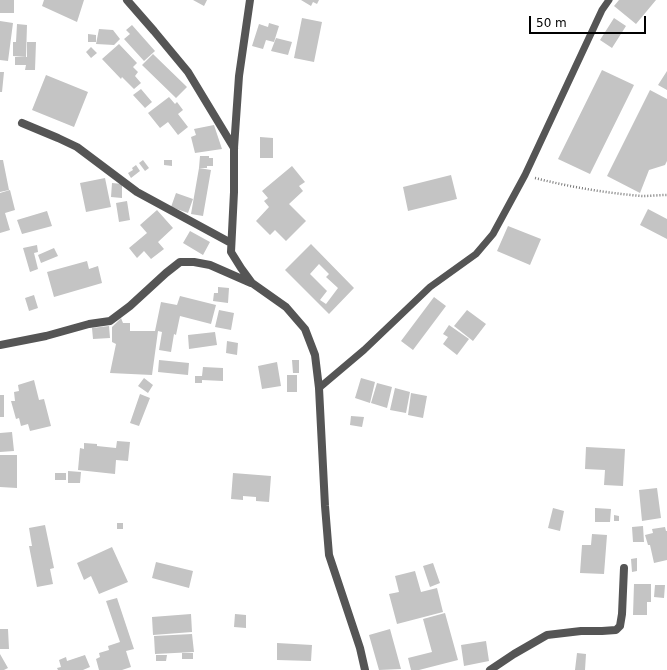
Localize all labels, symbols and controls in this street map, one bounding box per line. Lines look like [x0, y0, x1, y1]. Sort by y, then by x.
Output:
scale bar [531, 8, 648, 34]
text: 50 m [536, 16, 567, 30]

